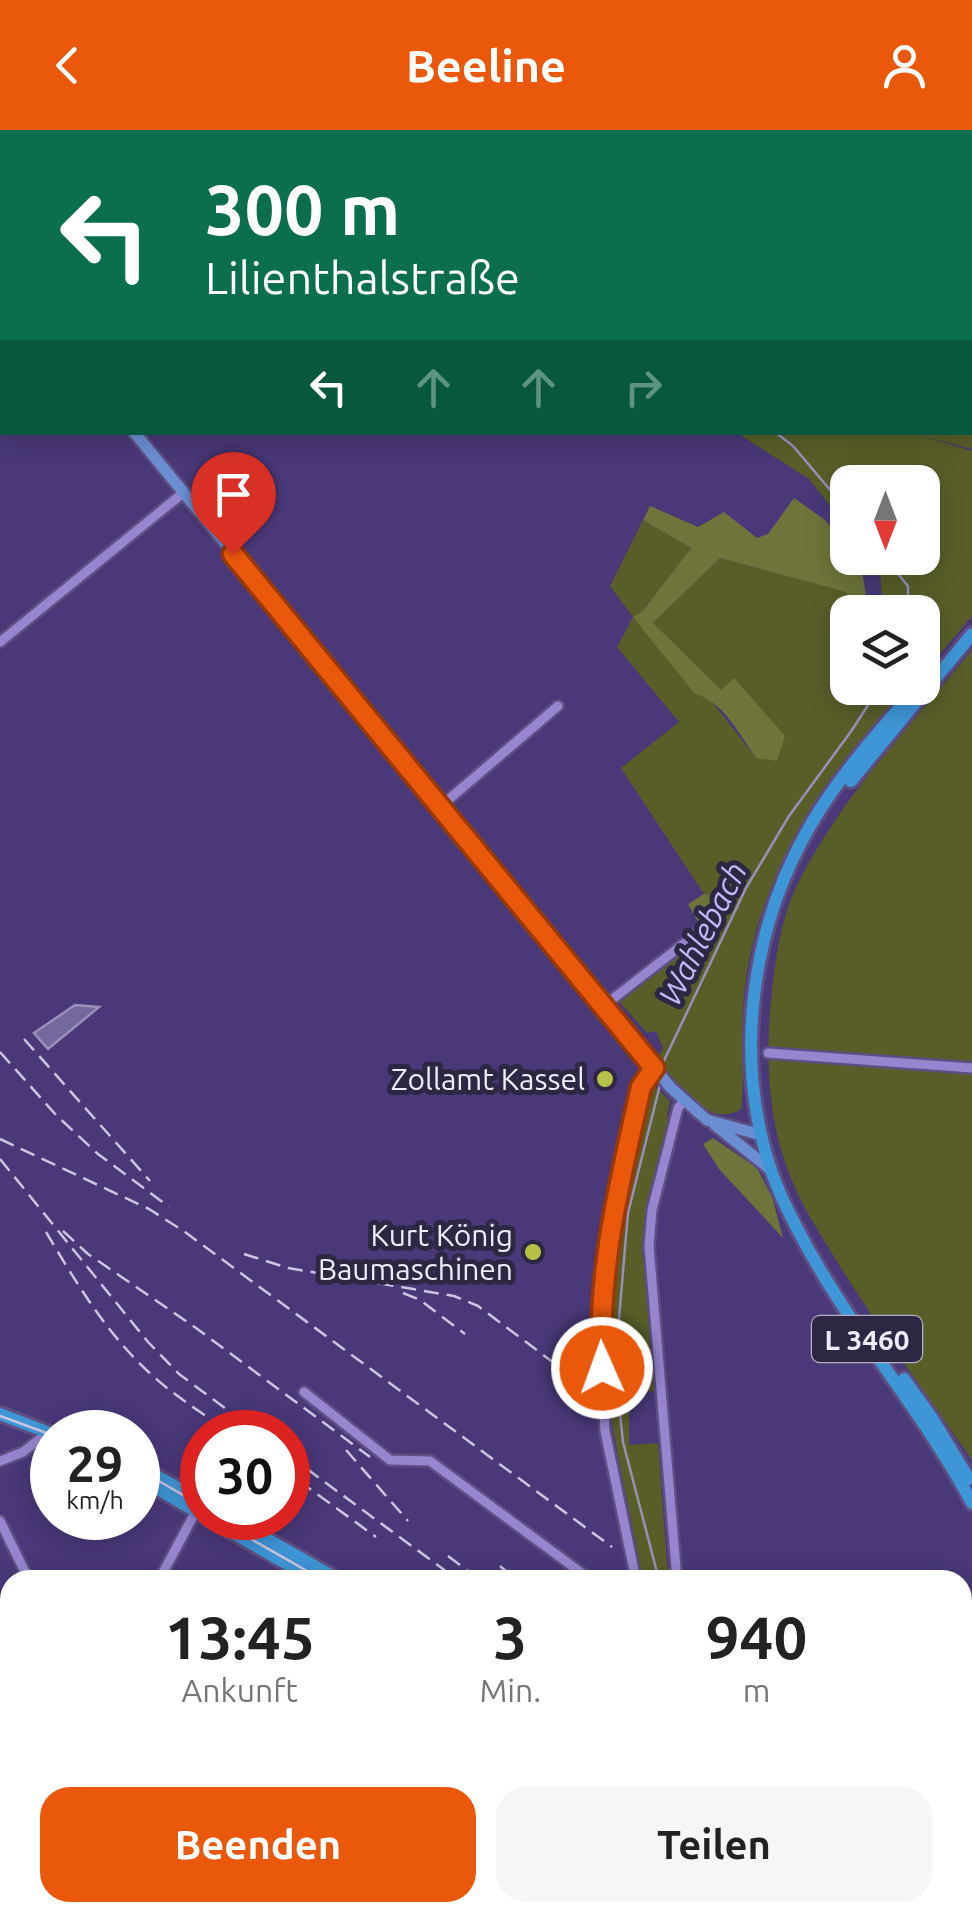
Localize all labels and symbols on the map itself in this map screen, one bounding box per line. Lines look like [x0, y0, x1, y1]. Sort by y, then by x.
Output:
pin [191, 452, 276, 555]
north arrow [830, 465, 940, 575]
water label: Wahlebach [651, 856, 753, 1010]
place label: Zollamt Kassel [391, 1062, 585, 1096]
marker: Zollamt Kassel [594, 1068, 616, 1090]
place label: Kurt König Baumaschinen [318, 1218, 513, 1286]
marker: Kurt König Baumaschinen [522, 1241, 544, 1263]
position arrow [550, 1316, 654, 1420]
road number: L 3460 [812, 1316, 922, 1362]
speed limit sign: 30 [180, 1410, 310, 1540]

